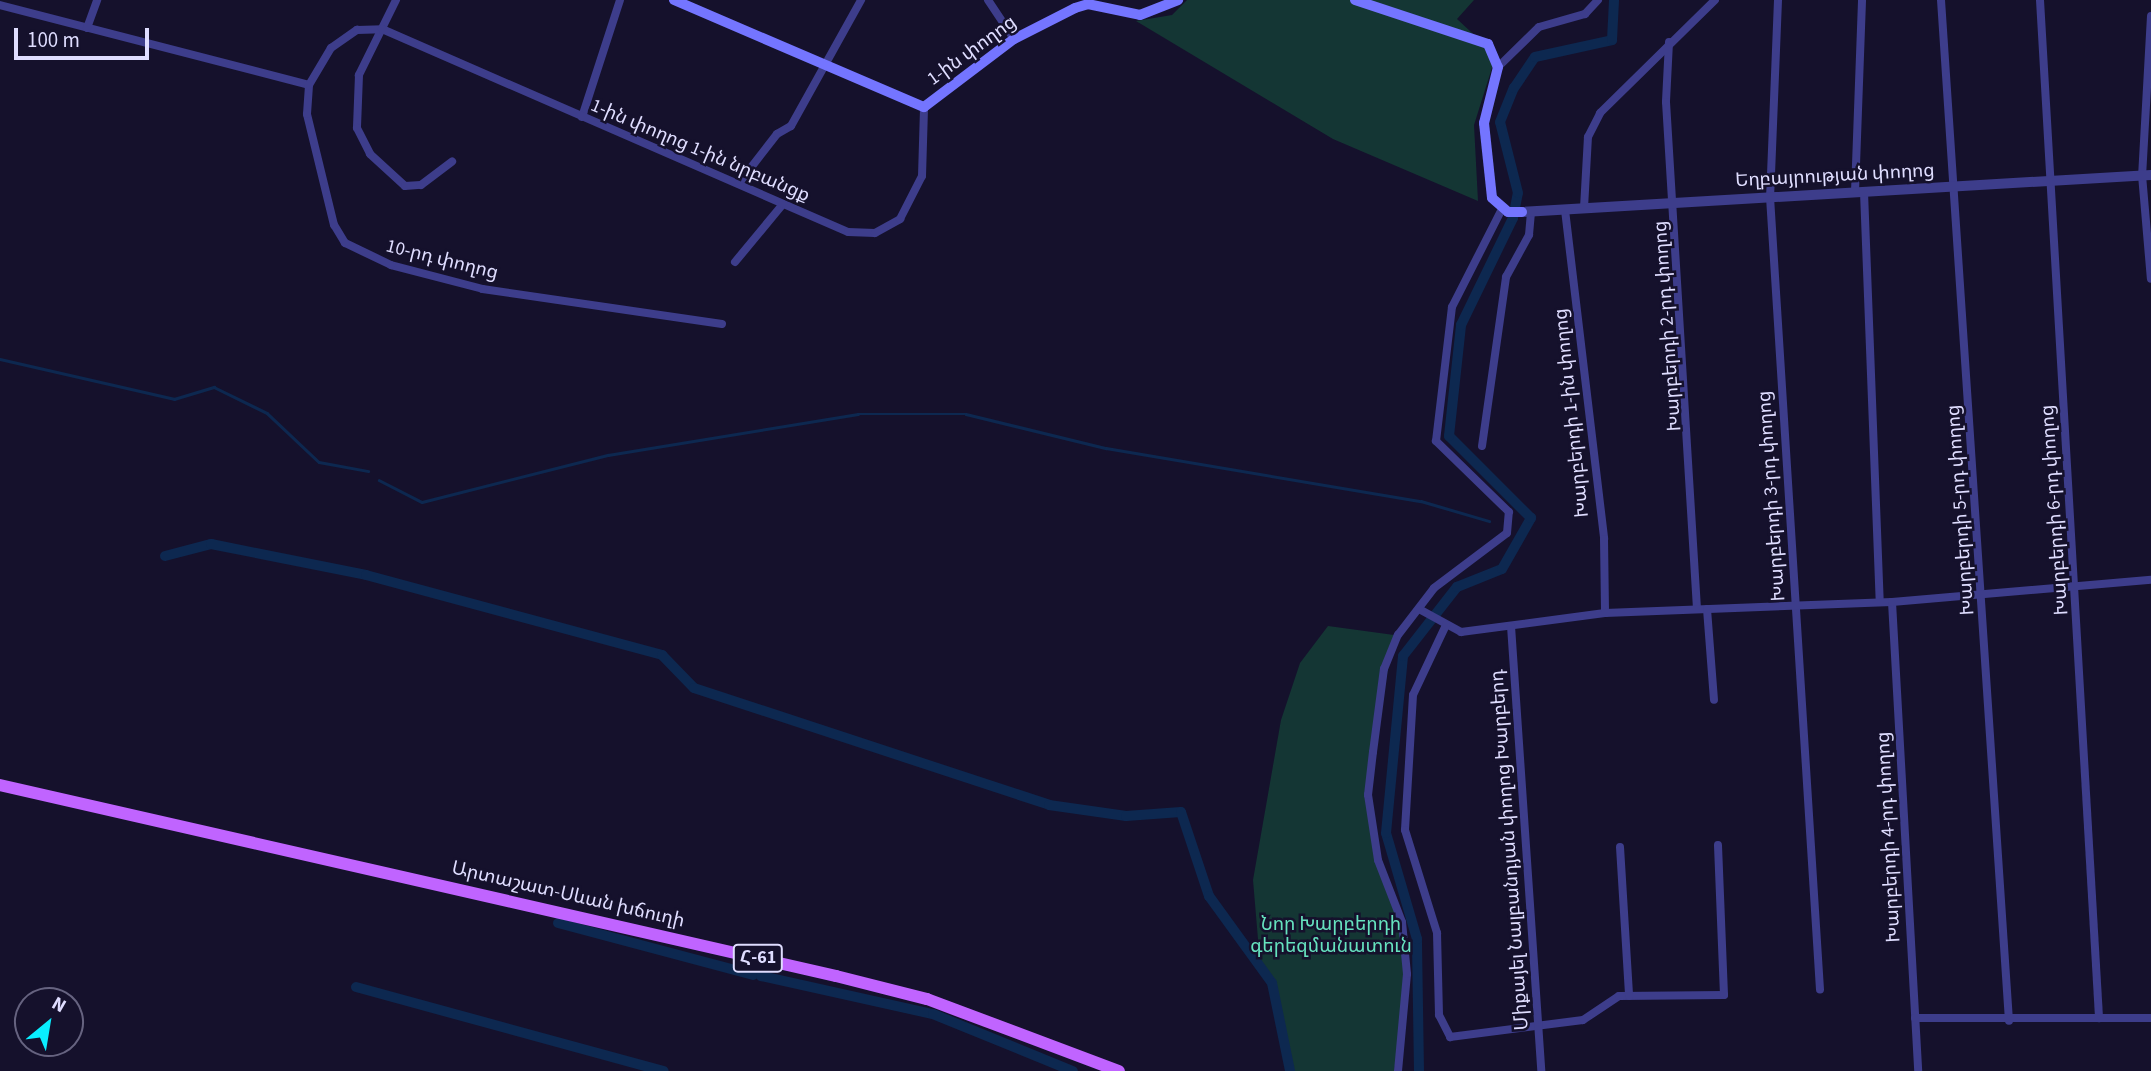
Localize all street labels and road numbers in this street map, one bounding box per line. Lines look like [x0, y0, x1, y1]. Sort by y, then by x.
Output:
street label: 1-ին փողոց [923, 11, 1021, 91]
street label: 1-ին փողոց 1-ին նրբանցք [587, 94, 813, 208]
street label: Եղբայրության փողոց [1735, 159, 1935, 193]
street label: Խարբերդի 2-րդ փողոց [1649, 220, 1687, 432]
street label: 10-րդ փողոց [384, 235, 500, 285]
street label: Խարբերդի 1-ին փողոց [1550, 307, 1594, 519]
street label: Խարբերդի 3-րդ փողոց [1753, 390, 1791, 602]
street label: Խարբերդի 5-րդ փողոց [1942, 404, 1980, 616]
street label: Խարբերդի 6-րդ փողոց [2036, 404, 2074, 616]
street label: Միքայել Նալբանդյան փողոց Խարբերդ [1486, 669, 1534, 1031]
street label: Խարբերդի 4-րդ փողոց [1872, 731, 1906, 943]
street label: Արտաշատ-Սևան խճուղի [449, 857, 687, 933]
road number: Հ-61 [732, 944, 784, 973]

